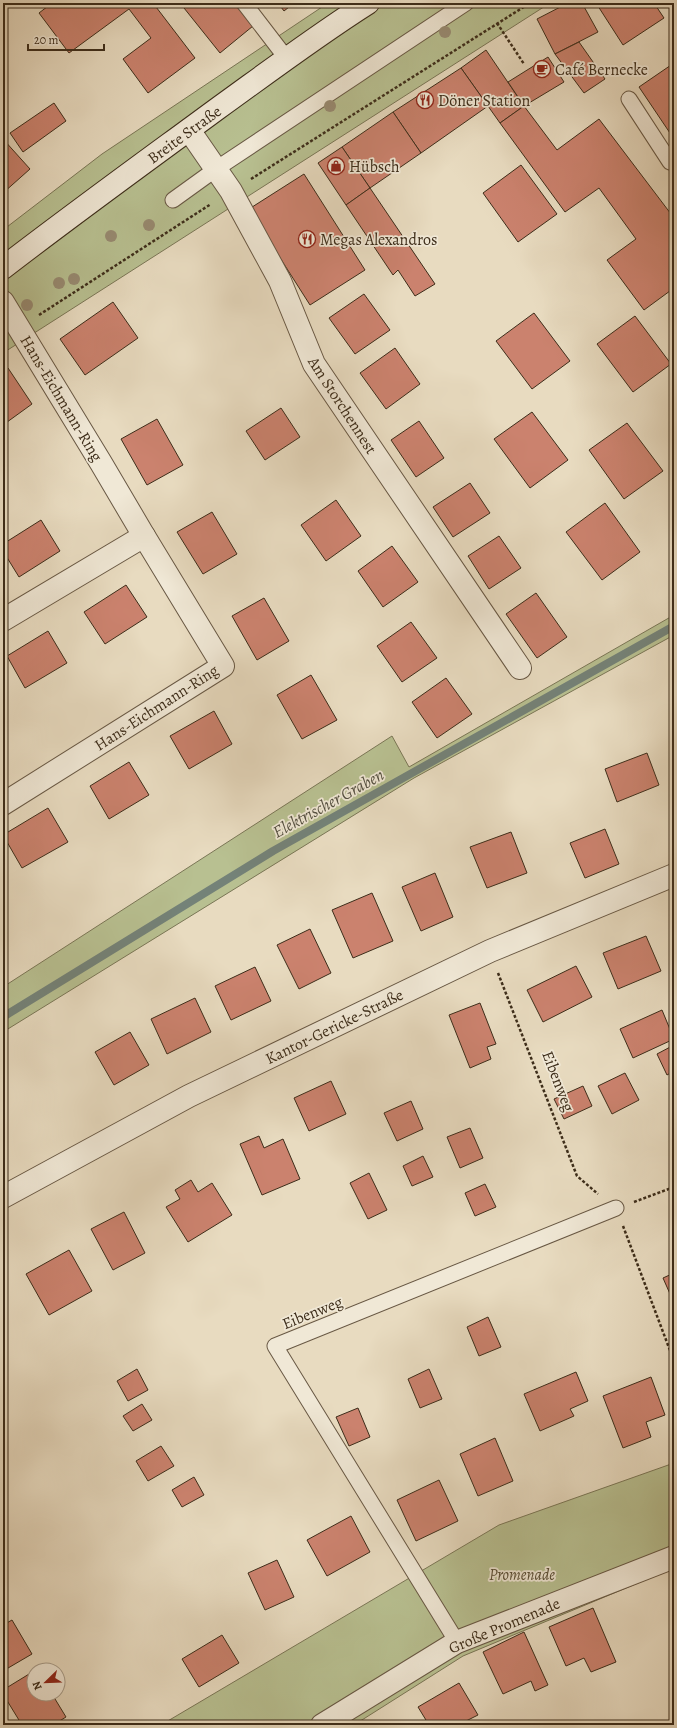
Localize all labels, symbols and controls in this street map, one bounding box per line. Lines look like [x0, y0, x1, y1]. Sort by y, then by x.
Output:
scale bar [28, 26, 104, 52]
text: 20 m [34, 32, 58, 48]
cafe icon: Café Bernecke [532, 59, 552, 79]
place label: Café Bernecke [555, 59, 648, 81]
restaurant icon: Döner Station [415, 90, 435, 110]
place label: Döner Station [438, 90, 530, 112]
street label: Breite Straße [143, 100, 226, 169]
shop icon: Hübsch [326, 156, 346, 176]
place label: Hübsch [349, 156, 400, 178]
restaurant icon: Megas Alexandros [297, 229, 317, 249]
place label: Megas Alexandros [320, 229, 437, 251]
street label: Hans-Eichmann-Ring [15, 331, 108, 466]
street label: Am Storchennest [302, 352, 382, 459]
street label: Hans-Eichmann-Ring [90, 659, 223, 756]
water label: Elektrischer Graben [268, 763, 388, 844]
street label: Kantor-Gericke-Straße [262, 984, 407, 1070]
street label: Eibenweg [536, 1048, 580, 1115]
street label: Eibenweg [279, 1291, 346, 1335]
park label: Promenade [489, 1564, 555, 1586]
street label: Große Promenade [445, 1593, 564, 1659]
north arrow [26, 1662, 66, 1702]
text: N [29, 1679, 46, 1692]

